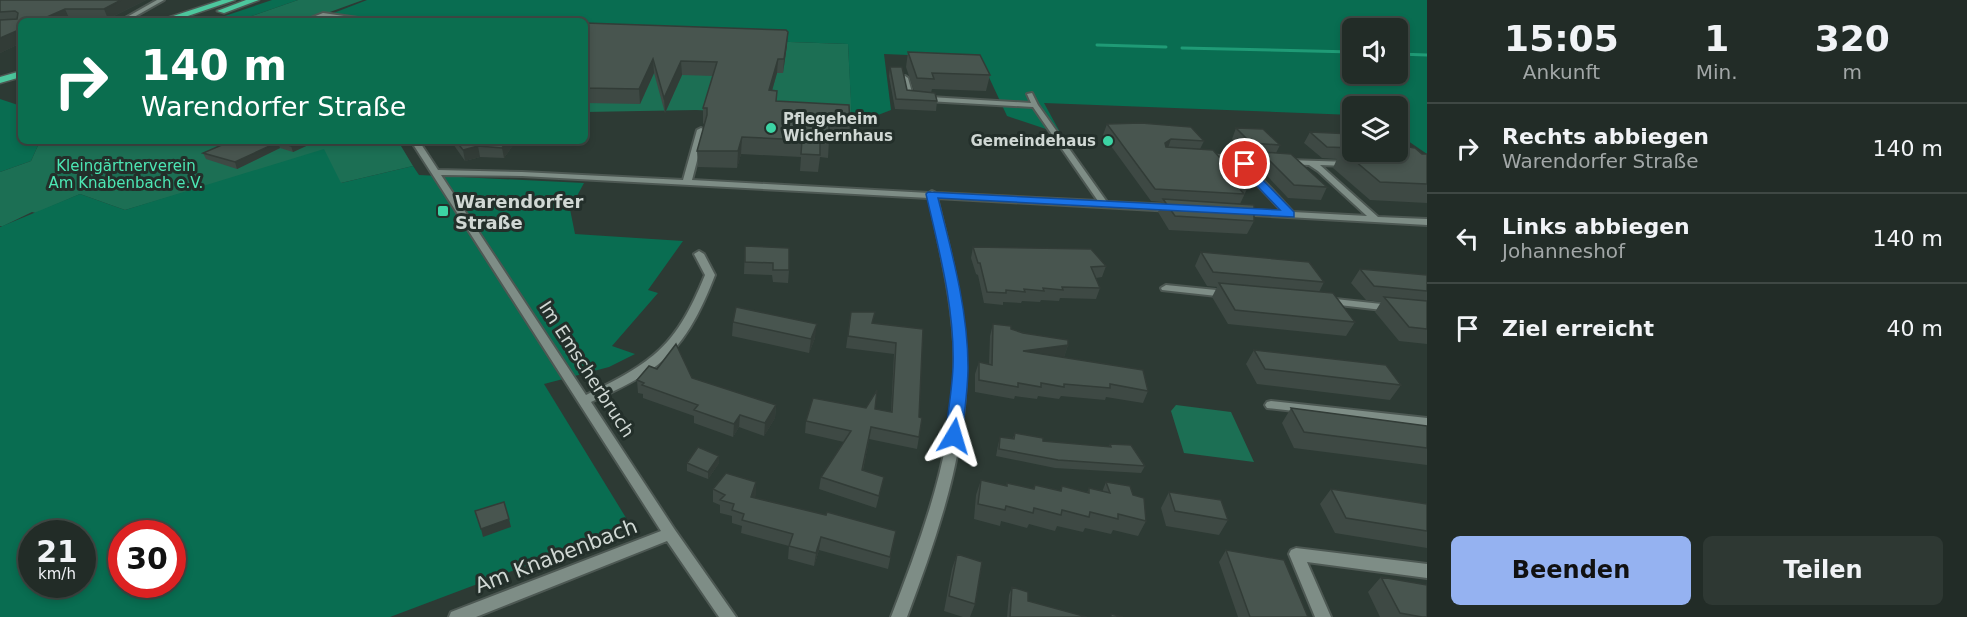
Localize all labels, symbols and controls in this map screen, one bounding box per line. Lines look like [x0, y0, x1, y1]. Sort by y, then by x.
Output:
map controls [1342, 18, 1408, 162]
button: sound [1342, 18, 1408, 84]
text: 15:05 [1504, 18, 1619, 59]
text: 1 [1704, 18, 1729, 59]
text: 320 [1815, 18, 1890, 59]
text: 140 m [141, 41, 287, 90]
icon: right [42, 42, 120, 120]
text: Ankunft [1523, 60, 1600, 84]
text: Min. [1696, 60, 1738, 84]
text: m [1843, 60, 1862, 84]
text: Warendorfer Straße [141, 91, 406, 122]
button: layers [1342, 96, 1408, 162]
place label: Pflegeheim Wichernhaus [783, 110, 893, 145]
marker: Pflegeheim Wichernhaus [764, 121, 778, 135]
text: Rechts abbiegen [1502, 124, 1709, 149]
place label: Gemeindehaus [971, 132, 1096, 150]
icon: right [1451, 132, 1484, 165]
marker: Gemeindehaus [1101, 134, 1115, 148]
text: 140 m [1873, 136, 1943, 161]
pin [1219, 138, 1270, 189]
icon: arrive [1228, 147, 1261, 180]
text: Warendorfer Straße [1502, 149, 1699, 173]
park label: Kleingärtnerverein Am Knabenbach e.V. [49, 157, 203, 192]
place label: Warendorfer Straße [455, 191, 583, 233]
marker: Warendorfer Straße [436, 204, 450, 218]
text: Links abbiegen [1502, 214, 1690, 239]
icon: left [1451, 222, 1484, 255]
text: 140 m [1873, 226, 1943, 251]
text: Johanneshof [1502, 239, 1625, 263]
street label: Im Emscherbruch [535, 297, 639, 441]
icon: arrive [1451, 312, 1484, 345]
text: Ziel erreicht [1502, 316, 1654, 341]
text: 40 m [1887, 316, 1943, 341]
position arrow [922, 404, 986, 468]
street label: Am Knabenbach [471, 514, 641, 598]
speed limit sign: 30 [108, 520, 186, 598]
text: 21 [36, 534, 78, 569]
button: Beenden [1451, 536, 1691, 605]
button: Teilen [1703, 536, 1943, 605]
text: km/h [38, 565, 76, 583]

